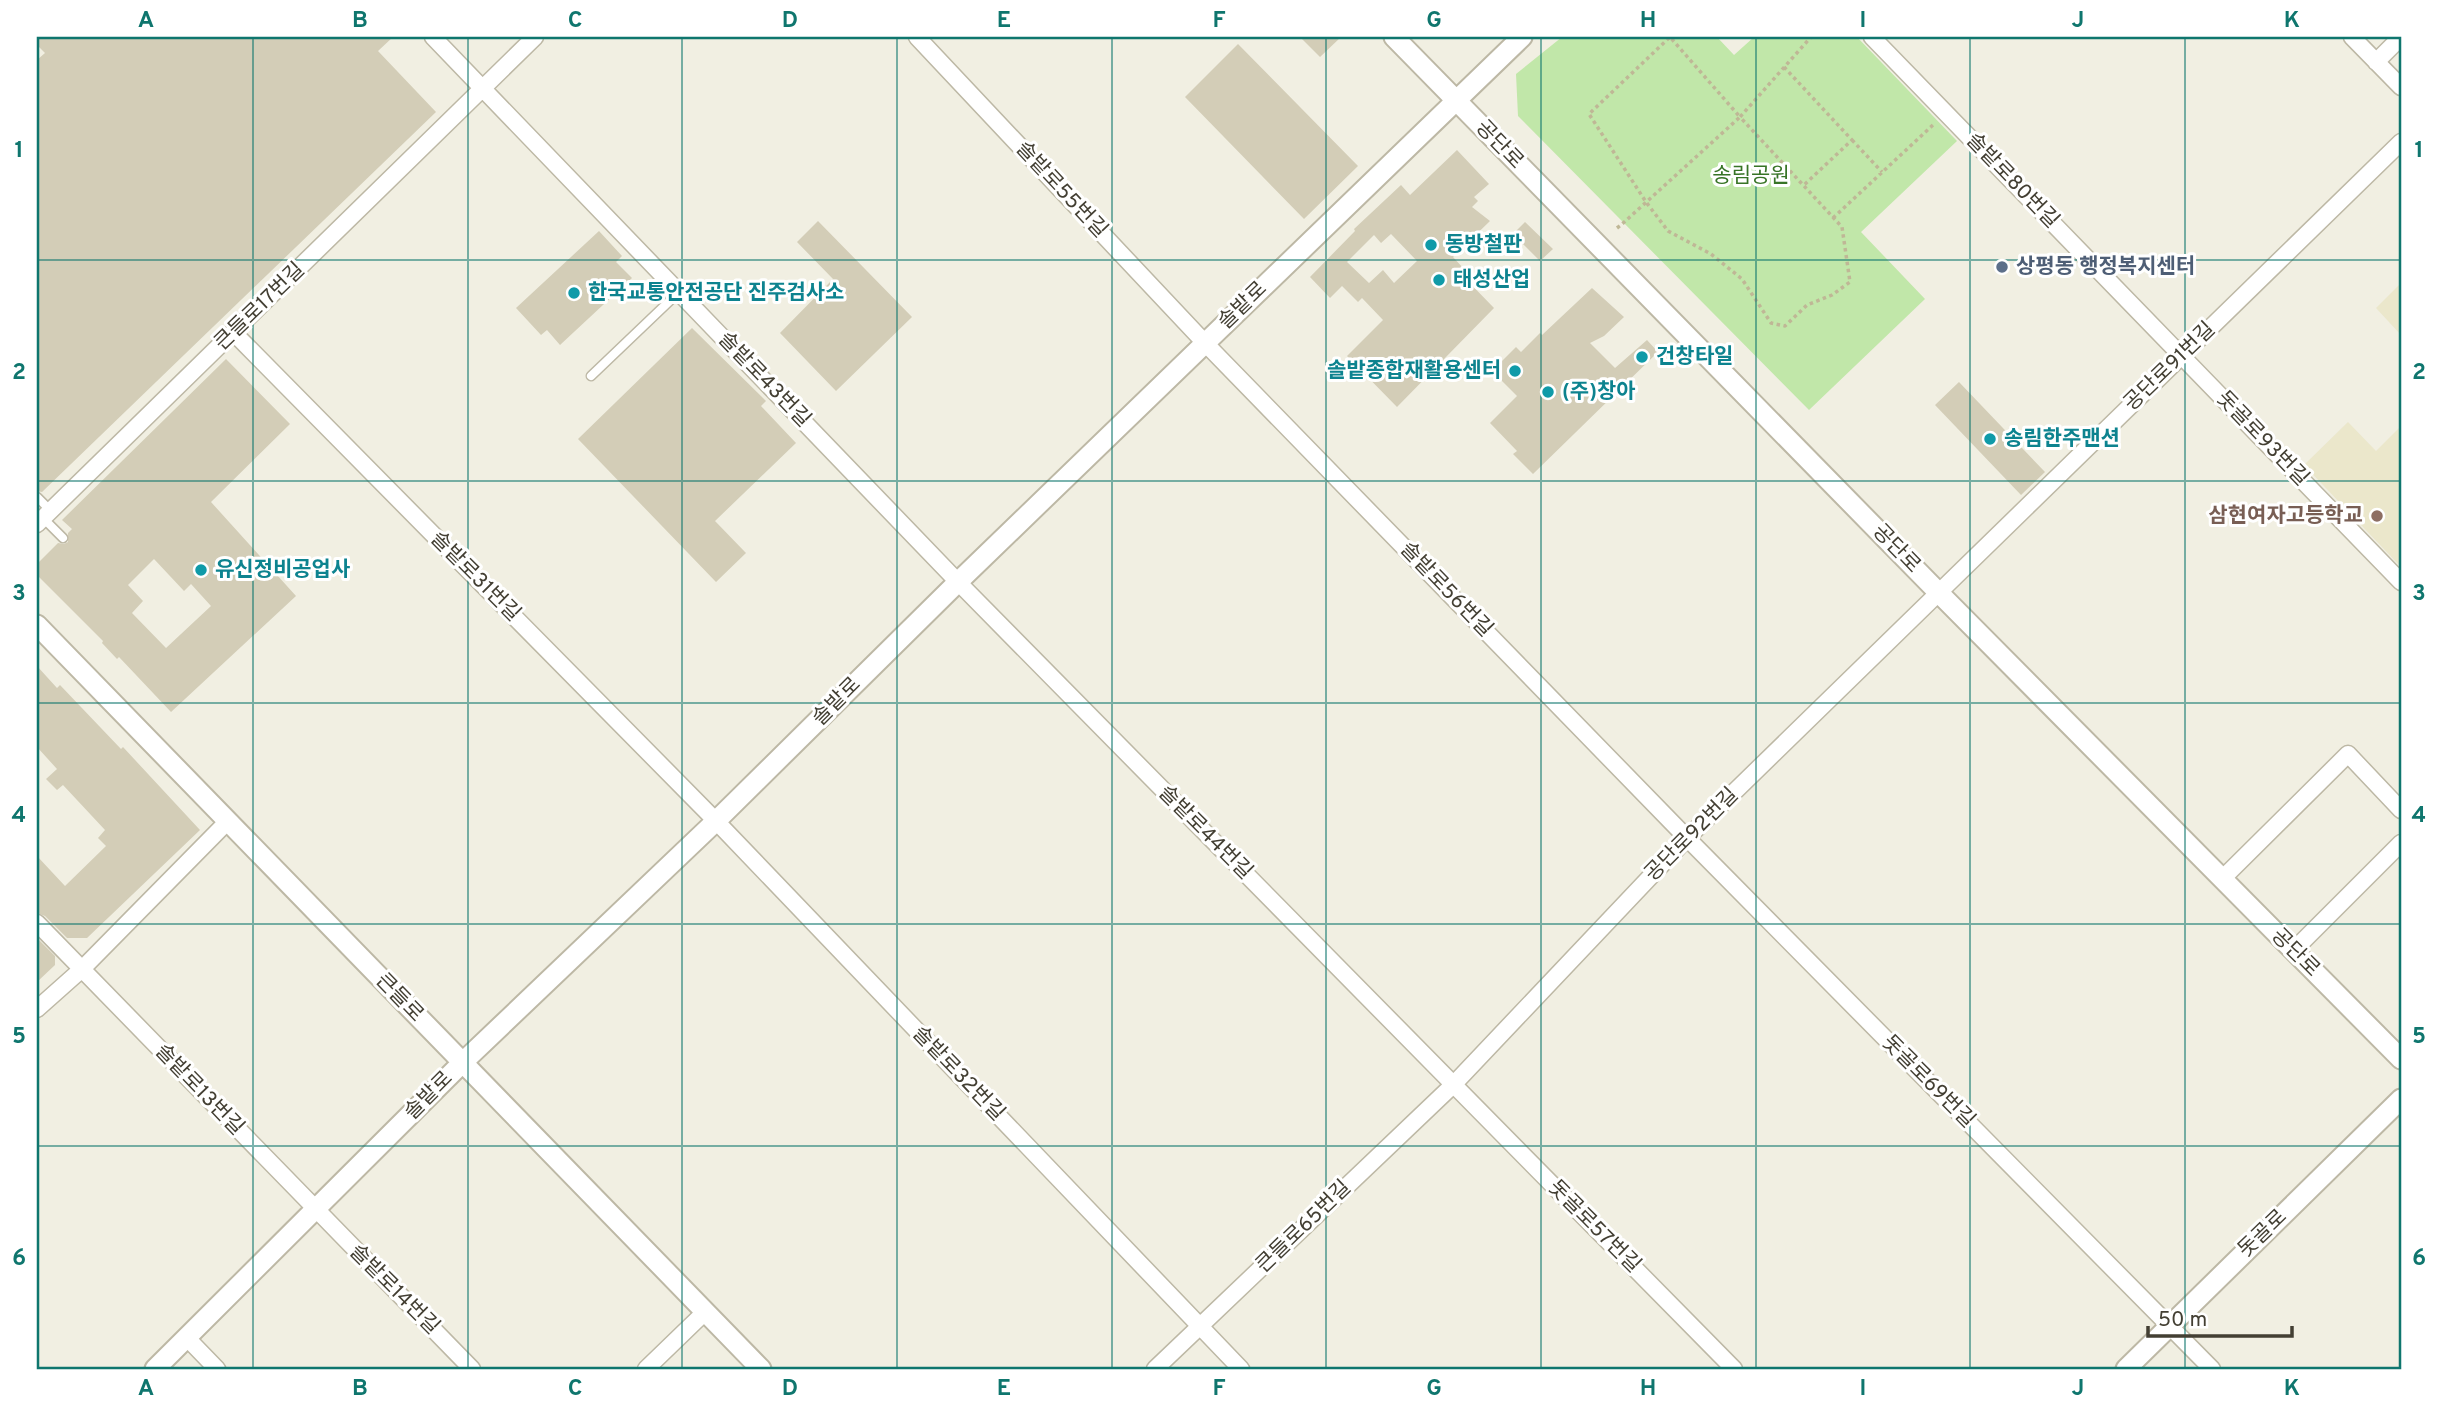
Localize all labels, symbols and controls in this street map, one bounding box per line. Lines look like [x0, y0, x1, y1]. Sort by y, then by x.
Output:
text: A [138, 7, 154, 36]
text: B [352, 7, 368, 36]
text: C [568, 7, 582, 36]
text: D [782, 7, 798, 36]
text: E [997, 7, 1011, 36]
text: F [1212, 7, 1226, 36]
text: G [1426, 7, 1442, 36]
text: H [1640, 7, 1656, 36]
text: I [1860, 7, 1866, 36]
text: J [2072, 7, 2084, 36]
text: K [2284, 7, 2300, 36]
street label: 공단로 [1469, 115, 1529, 175]
street label: 솔밭로80번길 [1960, 127, 2064, 235]
street label: 솔밭로55번길 [1009, 136, 1113, 244]
text: 1 [14, 137, 24, 166]
text: 1 [2414, 137, 2424, 166]
park label: 송림공원 [1712, 163, 1790, 190]
place label: 동방철판 [1445, 232, 1522, 259]
marker: 동방철판 [1423, 237, 1439, 253]
place label: 상평동 행정복지센터 [2016, 254, 2195, 281]
street label: 큰들로17번길 [209, 257, 311, 357]
marker: 상평동 행정복지센터 [1994, 259, 2010, 275]
place label: 태성산업 [1453, 267, 1530, 294]
marker: 태성산업 [1431, 272, 1447, 288]
street label: 솔밭로 [1213, 276, 1273, 336]
place label: 한국교통안전공단 진주검사소 [588, 280, 844, 307]
marker: 한국교통안전공단 진주검사소 [566, 285, 582, 301]
street label: 공단로91번길 [2119, 317, 2221, 417]
street label: 솔밭로43번길 [712, 327, 816, 433]
place label: 건창타일 [1656, 344, 1733, 371]
marker: 건창타일 [1634, 349, 1650, 365]
place label: 솔밭종합재활용센터 [1327, 358, 1501, 385]
text: 2 [12, 359, 26, 388]
text: 2 [2412, 359, 2426, 388]
marker: 솔밭종합재활용센터 [1507, 363, 1523, 379]
place label: (주)창아 [1562, 379, 1636, 406]
marker: (주)창아 [1540, 384, 1556, 400]
street label: 돗골로93번길 [2210, 386, 2314, 492]
place label: 송림한주맨션 [2004, 426, 2120, 453]
marker: 송림한주맨션 [1982, 431, 1998, 447]
place label: 삼현여자고등학교 [2208, 503, 2363, 530]
marker: 삼현여자고등학교 [2369, 508, 2385, 524]
street label: 공단로 [1866, 519, 1926, 579]
street label: 솔밭로31번길 [424, 526, 526, 628]
street label: 솔밭로56번길 [1394, 537, 1498, 643]
place label: 유신정비공업사 [215, 557, 350, 584]
marker: 유신정비공업사 [193, 562, 209, 578]
text: 3 [12, 580, 26, 609]
text: 3 [2412, 580, 2426, 609]
street label: 솔밭로 [807, 672, 867, 732]
street label: 솔밭로44번길 [1152, 780, 1258, 886]
street label: 공단로92번길 [1639, 782, 1745, 888]
text: 4 [12, 802, 26, 831]
text: 4 [2412, 802, 2426, 831]
street label: 공단로 [2265, 923, 2325, 983]
street label: 큰들로 [369, 968, 429, 1028]
street label: 솔밭로32번길 [906, 1021, 1010, 1127]
text: 5 [12, 1023, 26, 1052]
text: 5 [2412, 1023, 2426, 1052]
street label: 돗골로69번길 [1876, 1030, 1980, 1134]
street label: 솔밭로13번길 [149, 1039, 249, 1141]
street label: 솔밭로 [399, 1066, 459, 1126]
street label: 큰들로65번길 [1251, 1175, 1357, 1279]
street label: 돗골로57번길 [1542, 1175, 1646, 1279]
street label: 돗골로 [2233, 1204, 2293, 1264]
street label: 솔밭로14번길 [343, 1239, 445, 1341]
text: 6 [12, 1245, 26, 1274]
text: 6 [2412, 1245, 2426, 1274]
scale bar [2148, 1294, 2291, 1338]
text: 50 m [2158, 1307, 2207, 1334]
text: A [138, 1375, 154, 1404]
text: B [352, 1375, 368, 1404]
text: C [568, 1375, 582, 1404]
text: D [782, 1375, 798, 1404]
text: E [997, 1375, 1011, 1404]
text: F [1212, 1375, 1226, 1404]
text: G [1426, 1375, 1442, 1404]
text: H [1640, 1375, 1656, 1404]
text: I [1860, 1375, 1866, 1404]
text: J [2072, 1375, 2084, 1404]
text: K [2284, 1375, 2300, 1404]

